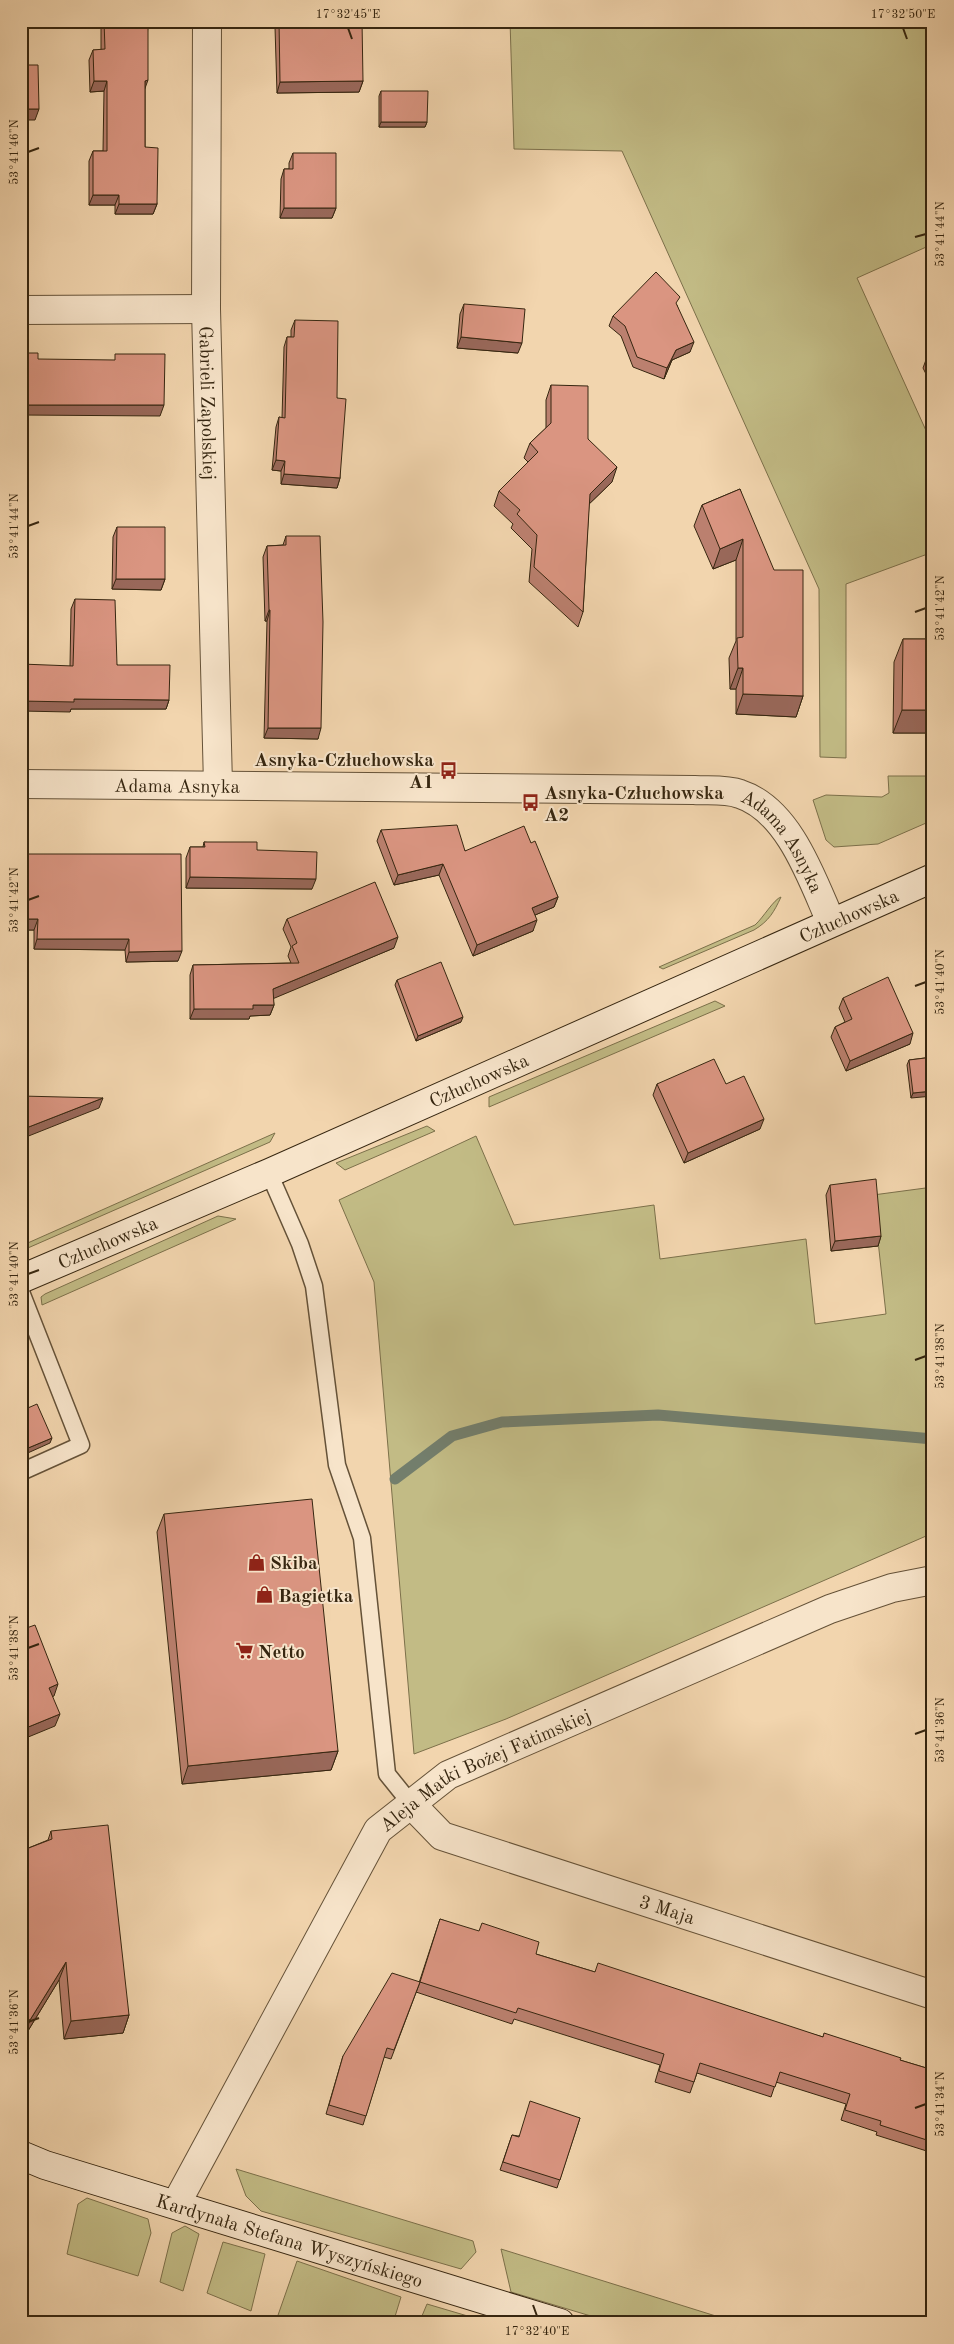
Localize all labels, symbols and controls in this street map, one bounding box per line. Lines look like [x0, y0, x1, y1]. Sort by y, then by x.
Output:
text: 17°32'45"E [316, 8, 380, 21]
text: 17°32'50"E [871, 8, 935, 21]
text: 53°41'46"N [8, 119, 21, 185]
text: 53°41'44"N [934, 201, 947, 267]
street label: Gabrieli Zapolskiej [194, 326, 217, 480]
text: 53°41'44"N [8, 493, 21, 559]
text: 53°41'42"N [934, 575, 947, 641]
place label: Asnyka-Człuchowska A1 [254, 752, 434, 793]
bus stop icon: Asnyka-Człuchowska A1 [438, 760, 458, 780]
street label: Adama Asnyka [114, 778, 241, 798]
place label: Asnyka-Człuchowska A2 [544, 785, 724, 826]
street label: Adama Asnyka [737, 788, 825, 897]
bus stop icon: Asnyka-Człuchowska A2 [520, 793, 540, 813]
text: 53°41'42"N [8, 867, 21, 933]
street label: Człuchowska [797, 887, 903, 948]
text: 53°41'40"N [934, 949, 947, 1015]
street label: Człuchowska [427, 1052, 533, 1113]
street label: Człuchowska [56, 1214, 162, 1274]
text: 53°41'40"N [8, 1241, 21, 1307]
text: 53°41'38"N [934, 1323, 947, 1389]
shop icon: Skiba [246, 1552, 266, 1572]
place label: Skiba [270, 1555, 318, 1574]
shop icon: Bagietka [254, 1585, 274, 1605]
place label: Bagietka [278, 1588, 354, 1607]
text: 53°41'38"N [8, 1615, 21, 1681]
supermarket icon: Netto [234, 1641, 254, 1661]
place label: Netto [258, 1644, 305, 1663]
text: 53°41'36"N [934, 1697, 947, 1763]
street label: Aleja Matki Bożej Fatimskiej [377, 1707, 594, 1837]
street label: 3 Maja [636, 1894, 697, 1929]
text: 53°41'36"N [8, 1989, 21, 2055]
text: 53°41'34"N [934, 2071, 947, 2137]
street label: Kardynała Stefana Wyszyńskiego [153, 2193, 425, 2292]
text: 17°32'40"E [505, 2326, 569, 2338]

